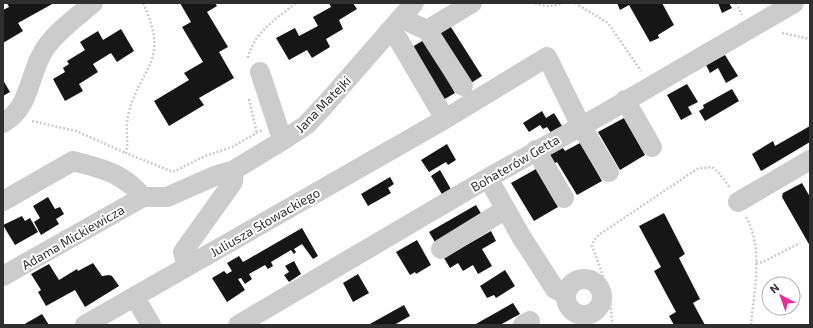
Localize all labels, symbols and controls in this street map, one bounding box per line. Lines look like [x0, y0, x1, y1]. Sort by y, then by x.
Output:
street label: Jana Matejki [292, 72, 354, 136]
street label: Bohaterów Getta [468, 131, 562, 195]
street label: Juliusza Słowackiego [207, 184, 323, 260]
street label: Adama Mickiewicza [19, 201, 127, 273]
north arrow [761, 276, 801, 316]
text: N [767, 281, 781, 296]

